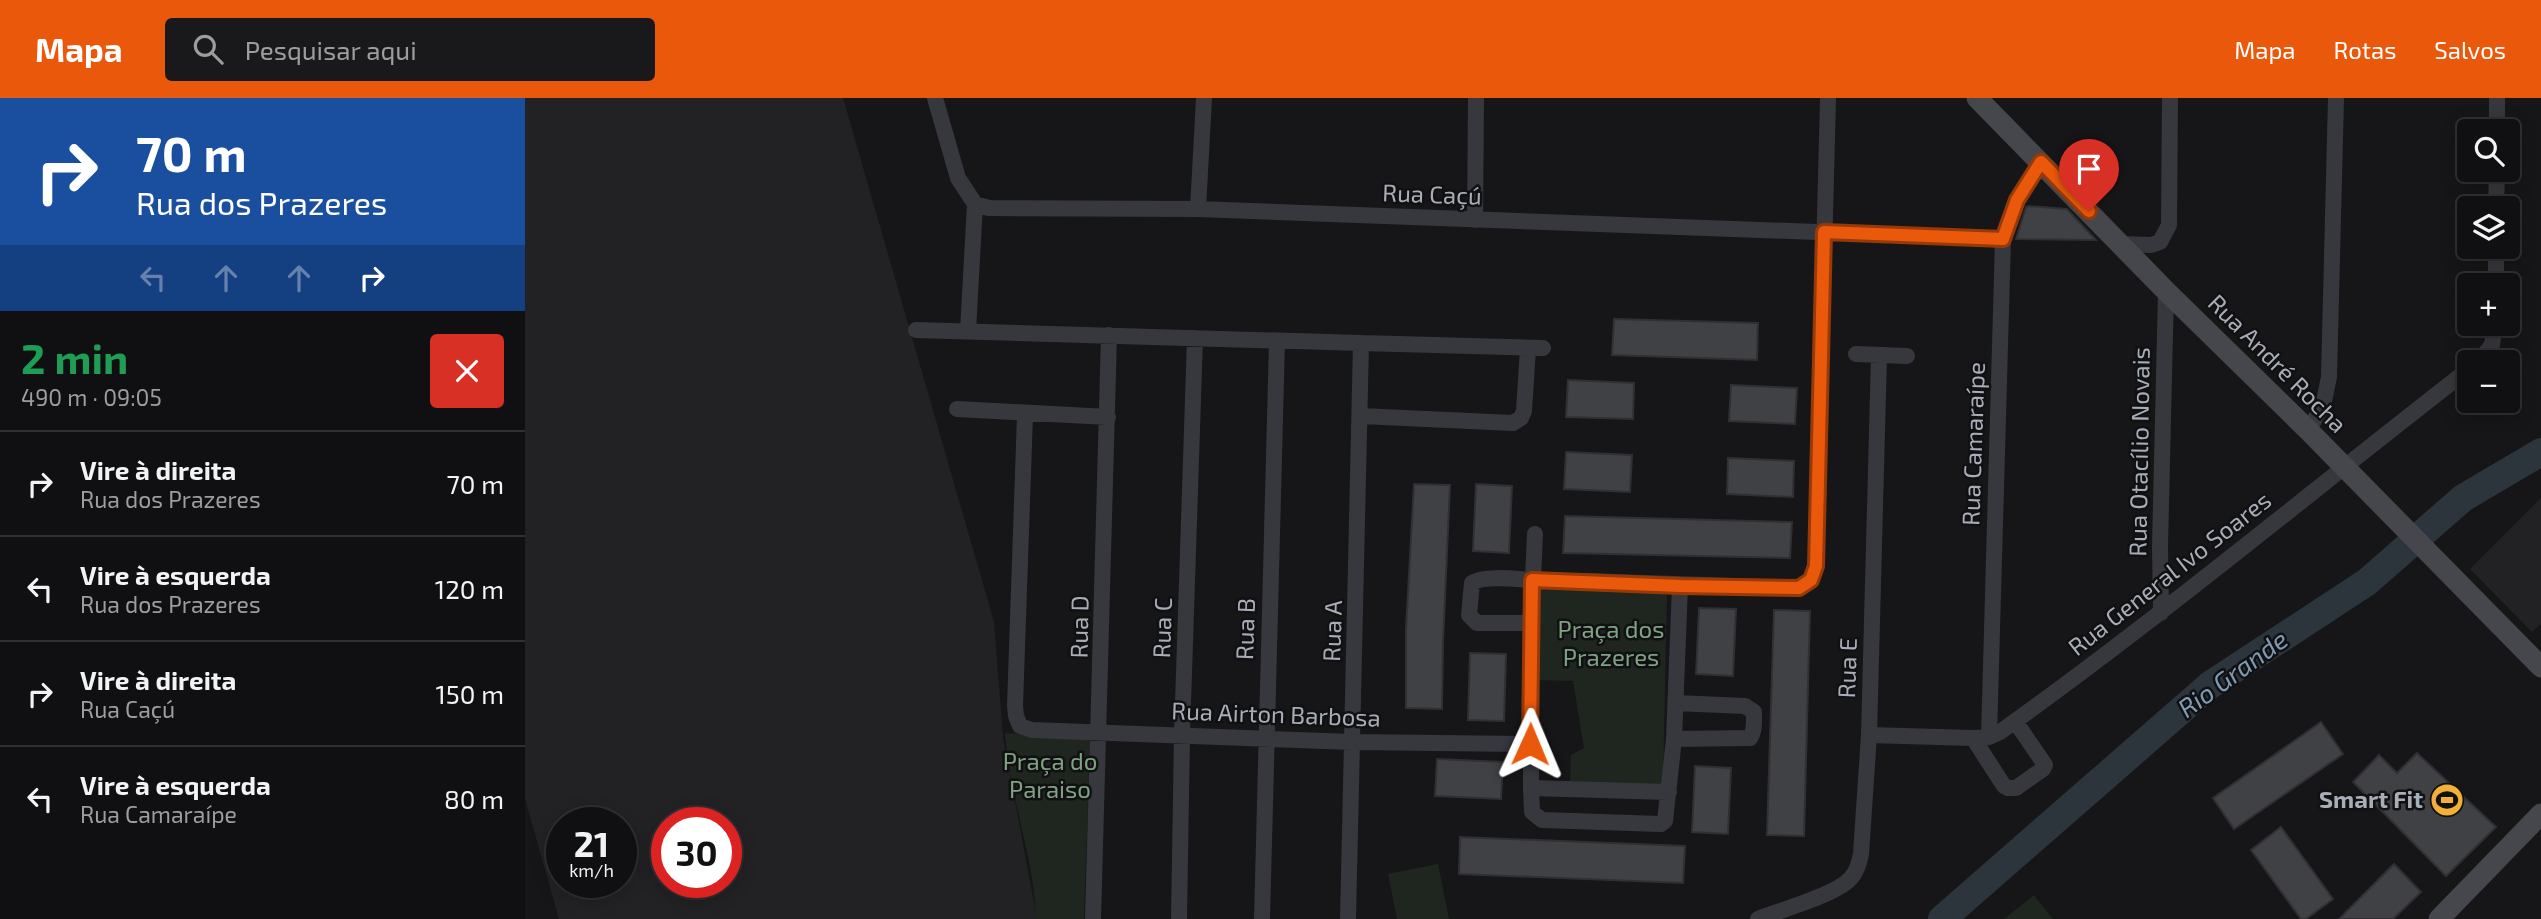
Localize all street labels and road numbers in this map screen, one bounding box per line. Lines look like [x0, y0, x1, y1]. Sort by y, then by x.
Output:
street label: Rua Caçú [1382, 177, 1482, 211]
street label: Rua André Rocha [2203, 288, 2353, 438]
street label: Rua Otacílio Novais [2122, 347, 2155, 557]
street label: Rua Camaraípe [1955, 362, 1990, 526]
street label: Rua General Ivo Soares [2062, 485, 2276, 661]
street label: Rua D [1063, 595, 1094, 659]
street label: Rua C [1146, 597, 1177, 659]
street label: Rua B [1229, 597, 1260, 660]
street label: Rua A [1316, 600, 1347, 662]
street label: Rua E [1831, 637, 1862, 699]
street label: Rua Airton Barbosa [1171, 695, 1381, 732]

